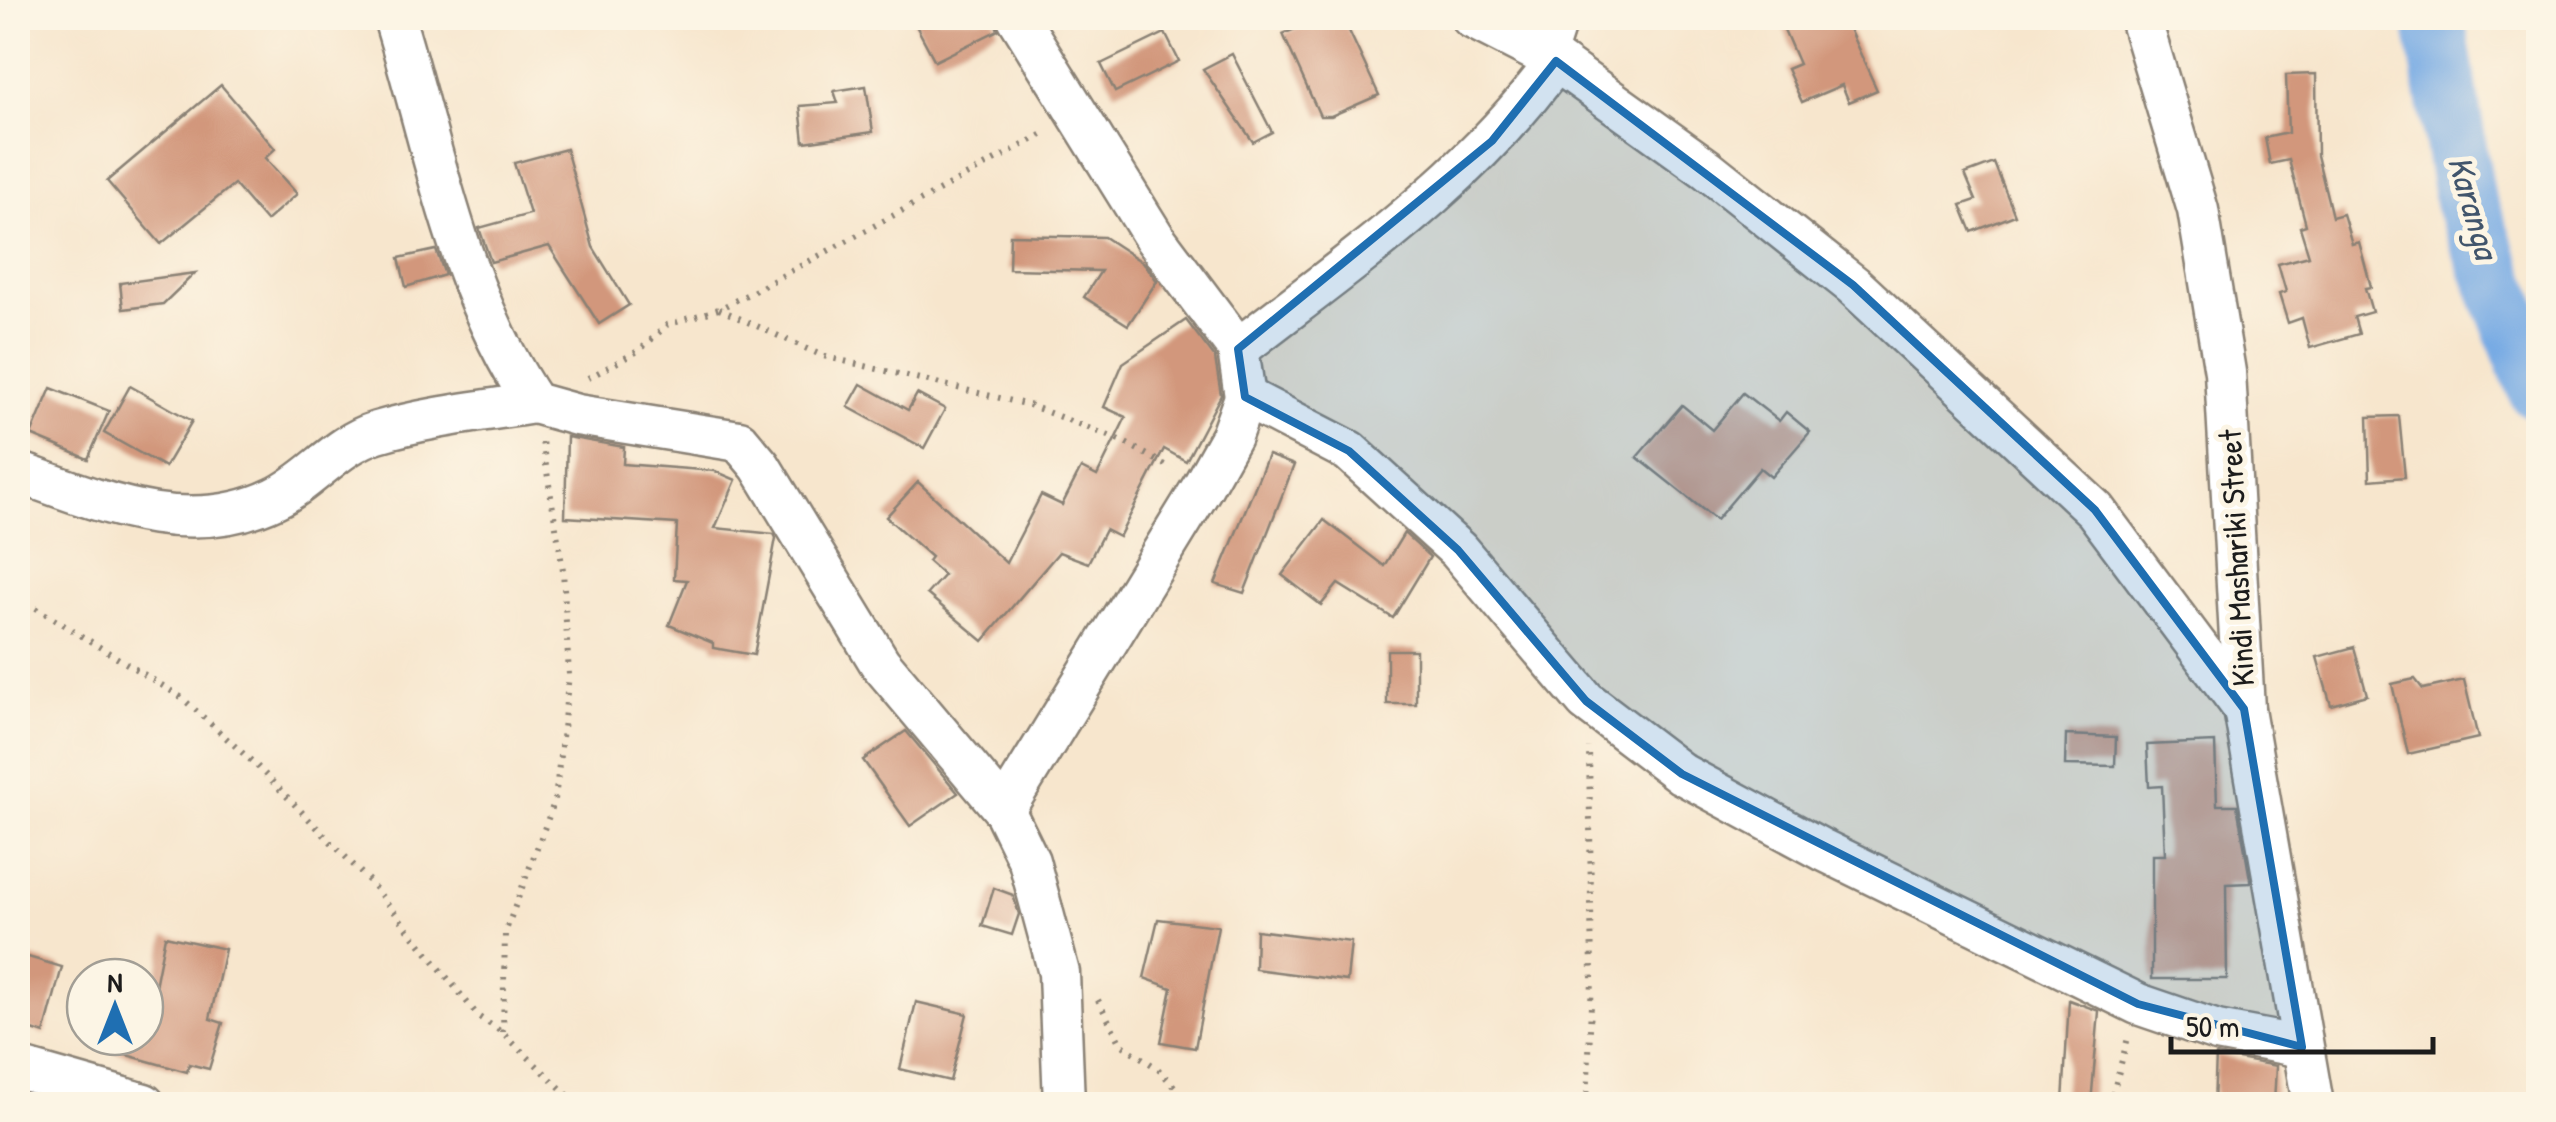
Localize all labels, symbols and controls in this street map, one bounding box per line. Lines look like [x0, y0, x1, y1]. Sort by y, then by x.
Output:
water label: Karanga [2437, 150, 2512, 267]
street label: Kindi Mashariki Street [2208, 428, 2264, 687]
north arrow [65, 957, 165, 1057]
text: N [108, 963, 123, 1001]
scale bar [2171, 992, 2434, 1054]
text: 50 m [2186, 1006, 2239, 1046]

